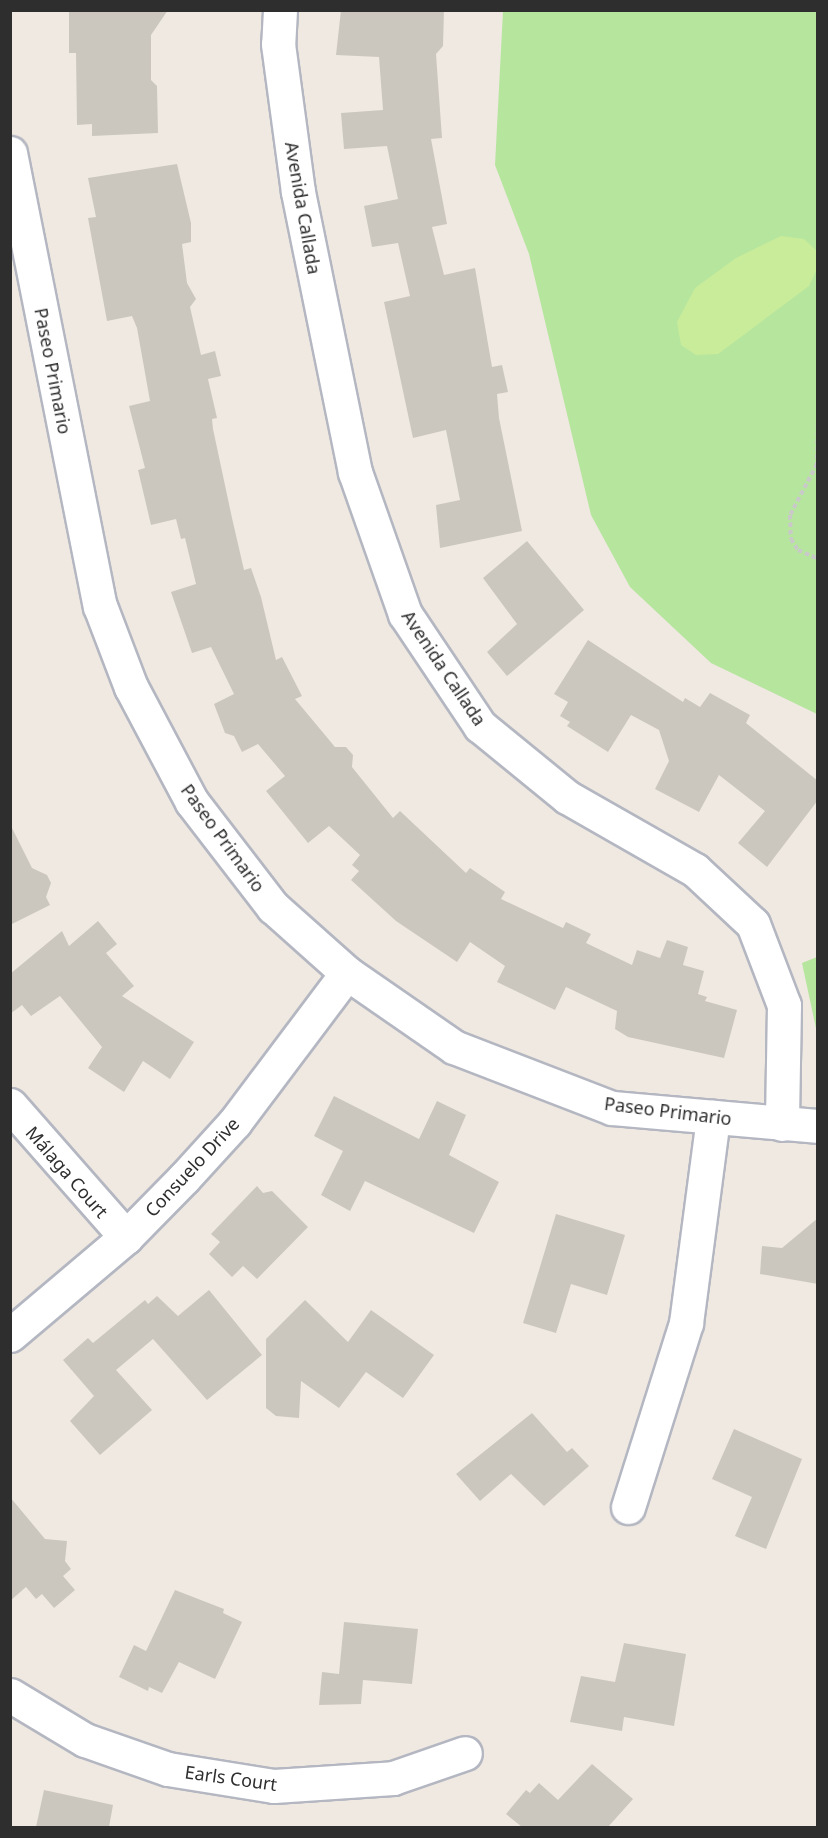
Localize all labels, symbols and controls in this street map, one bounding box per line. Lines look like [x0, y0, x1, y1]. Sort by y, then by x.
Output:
street label: Avenida Callada [281, 140, 325, 276]
street label: Paseo Primario [30, 306, 76, 436]
street label: Avenida Callada [397, 606, 491, 730]
street label: Paseo Primario [177, 780, 269, 896]
street label: Paseo Primario [603, 1092, 733, 1130]
street label: Consuelo Drive [140, 1113, 244, 1221]
street label: Málaga Court [21, 1122, 113, 1222]
street label: Earls Court [184, 1761, 278, 1795]

